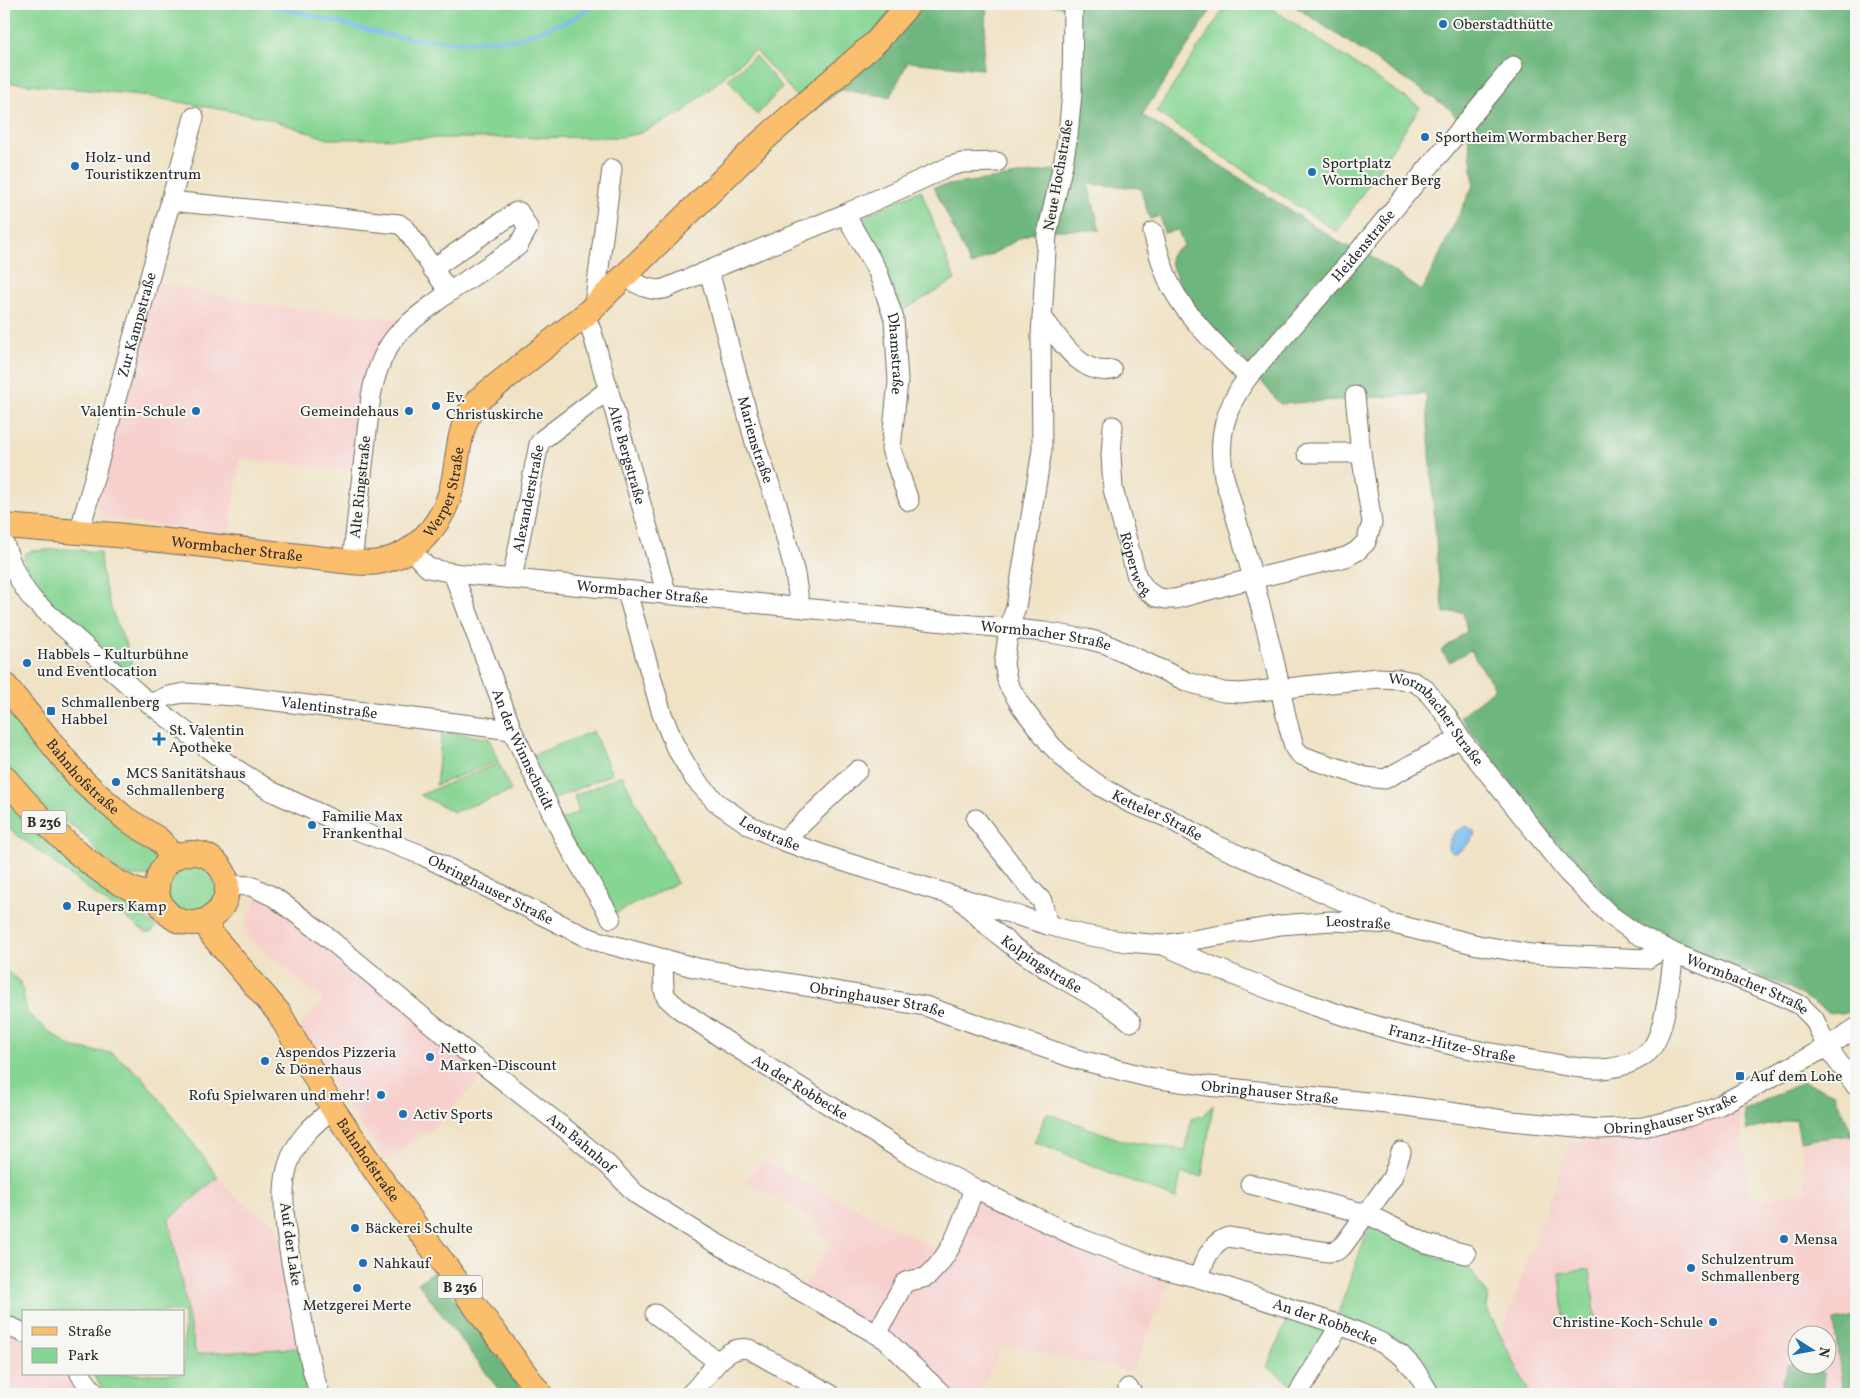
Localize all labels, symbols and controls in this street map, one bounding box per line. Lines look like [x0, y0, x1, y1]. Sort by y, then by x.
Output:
place label: Oberstadthütte [1453, 15, 1553, 36]
marker: Oberstadthütte [1437, 18, 1449, 30]
street label: Neue Hochstraße [1039, 118, 1080, 233]
place label: Sportheim Wormbacher Berg [1435, 128, 1627, 149]
marker: Sportheim Wormbacher Berg [1419, 131, 1431, 143]
place label: Holz- und Touristikzentrum [85, 148, 201, 186]
place label: Sportplatz Wormbacher Berg [1322, 154, 1441, 192]
marker: Holz- und Touristikzentrum [69, 160, 81, 172]
marker: Sportplatz Wormbacher Berg [1306, 166, 1318, 178]
street label: Heidenstraße [1328, 206, 1401, 287]
street label: Zur Kampstraße [113, 270, 163, 380]
street label: Dhamstraße [881, 310, 907, 395]
place label: Ev. Christuskirche [446, 388, 543, 426]
street label: Marienstraße [731, 394, 778, 487]
marker: Ev. Christuskirche [430, 400, 442, 412]
place label: Valentin-Schule [80, 402, 186, 423]
place label: Gemeindehaus [300, 402, 399, 423]
street label: Alte Bergstraße [601, 403, 650, 507]
marker: Valentin-Schule [190, 405, 202, 417]
marker: Gemeindehaus [403, 405, 415, 417]
street label: Alte Ringstraße [346, 435, 377, 540]
street label: Alexanderstraße [508, 443, 551, 555]
street label: Werper Straße [419, 446, 471, 543]
street label: Röperweg [1113, 530, 1155, 602]
street label: Wormbacher Straße [170, 532, 304, 568]
street label: Wormbacher Straße [575, 576, 709, 610]
street label: Wormbacher Straße [979, 617, 1115, 657]
place label: Habbels – Kulturbühne und Eventlocation [37, 645, 189, 683]
marker: Habbels – Kulturbühne und Eventlocation [21, 657, 33, 669]
street label: Wormbacher Straße [1388, 670, 1488, 771]
street label: An der Winnscheidt [486, 686, 558, 814]
place label: Schmallenberg Habbel [61, 693, 160, 731]
street label: Valentinstraße [279, 693, 379, 725]
marker: Schmallenberg Habbel [45, 705, 57, 717]
place label: St. Valentin Apotheke [169, 721, 244, 759]
marker: St. Valentin Apotheke [153, 733, 165, 745]
street label: Bahnhofstraße [40, 735, 123, 821]
place label: MCS Sanitätshaus Schmallenberg [126, 764, 246, 802]
marker: MCS Sanitätshaus Schmallenberg [110, 776, 122, 788]
street label: Ketteler Straße [1107, 786, 1206, 847]
place label: Familie Max Frankenthal [322, 807, 403, 845]
road number: B 236 [22, 810, 66, 834]
street label: Leostraße [734, 812, 803, 858]
marker: Familie Max Frankenthal [306, 819, 318, 831]
street label: Obringhauser Straße [424, 850, 556, 931]
place label: Rupers Kamp [77, 897, 167, 918]
marker: Rupers Kamp [61, 900, 73, 912]
street label: Leostraße [1325, 912, 1391, 936]
street label: Kolpingstraße [995, 931, 1085, 1000]
street label: Wormbacher Straße [1682, 950, 1813, 1020]
street label: Obringhauser Straße [808, 978, 948, 1024]
street label: Franz-Hitze-Straße [1386, 1020, 1517, 1069]
place label: Netto Marken-Discount [440, 1039, 557, 1077]
place label: Aspendos Pizzeria & Dönerhaus [275, 1043, 396, 1081]
street label: An der Robbecke [747, 1050, 852, 1126]
marker: Netto Marken-Discount [424, 1051, 436, 1063]
marker: Aspendos Pizzeria & Dönerhaus [259, 1055, 271, 1067]
place label: Auf dem Lohe [1750, 1067, 1842, 1088]
marker: Auf dem Lohe [1734, 1070, 1746, 1082]
street label: Obringhauser Straße [1200, 1076, 1339, 1111]
place label: Rofu Spielwaren und mehr! [188, 1086, 371, 1107]
street label: Obringhauser Straße [1603, 1088, 1742, 1141]
marker: Rofu Spielwaren und mehr! [375, 1089, 387, 1101]
place label: Activ Sports [413, 1105, 493, 1126]
marker: Activ Sports [397, 1108, 409, 1120]
street label: Am Bahnhof [542, 1109, 621, 1180]
street label: Bahnhofstraße [330, 1114, 404, 1207]
street label: Auf der Lake [273, 1201, 306, 1287]
place label: Bäckerei Schulte [365, 1219, 473, 1240]
marker: Bäckerei Schulte [349, 1222, 361, 1234]
place label: Mensa [1794, 1230, 1838, 1251]
marker: Mensa [1778, 1233, 1790, 1245]
place label: Schulzentrum Schmallenberg [1701, 1250, 1800, 1288]
place label: Nahkauf [373, 1254, 432, 1275]
marker: Nahkauf [357, 1257, 369, 1269]
marker: Schulzentrum Schmallenberg [1685, 1262, 1697, 1274]
road number: B 236 [438, 1275, 482, 1298]
marker: Metzgerei Merte [351, 1282, 363, 1294]
street label: An der Robbecke [1270, 1294, 1381, 1352]
place label: Metzgerei Merte [303, 1296, 411, 1317]
legend [22, 1310, 185, 1376]
place label: Christine-Koch-Schule [1553, 1313, 1703, 1334]
marker: Christine-Koch-Schule [1707, 1316, 1719, 1328]
text: Straße [68, 1322, 111, 1343]
north arrow [1788, 1326, 1838, 1376]
text: N [1813, 1345, 1834, 1359]
text: Park [68, 1346, 99, 1367]

